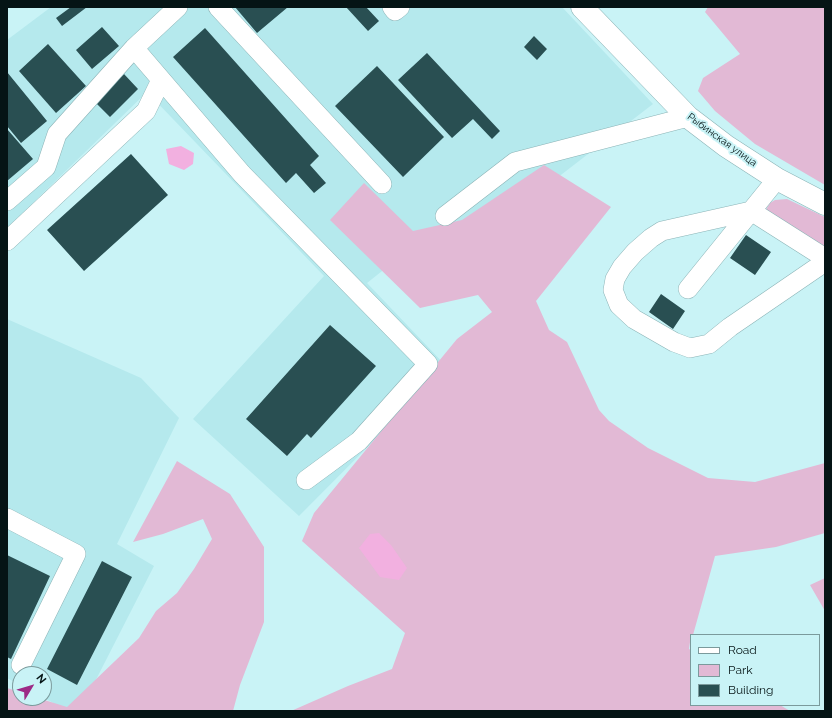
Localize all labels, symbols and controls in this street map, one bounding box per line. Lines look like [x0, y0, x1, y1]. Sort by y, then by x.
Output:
street label: Рыбинская улица [685, 111, 759, 169]
legend [690, 634, 820, 706]
text: Road [728, 643, 757, 657]
text: Park [728, 663, 753, 677]
north arrow [12, 666, 52, 706]
text: N [33, 672, 49, 686]
text: Building [728, 683, 774, 697]

